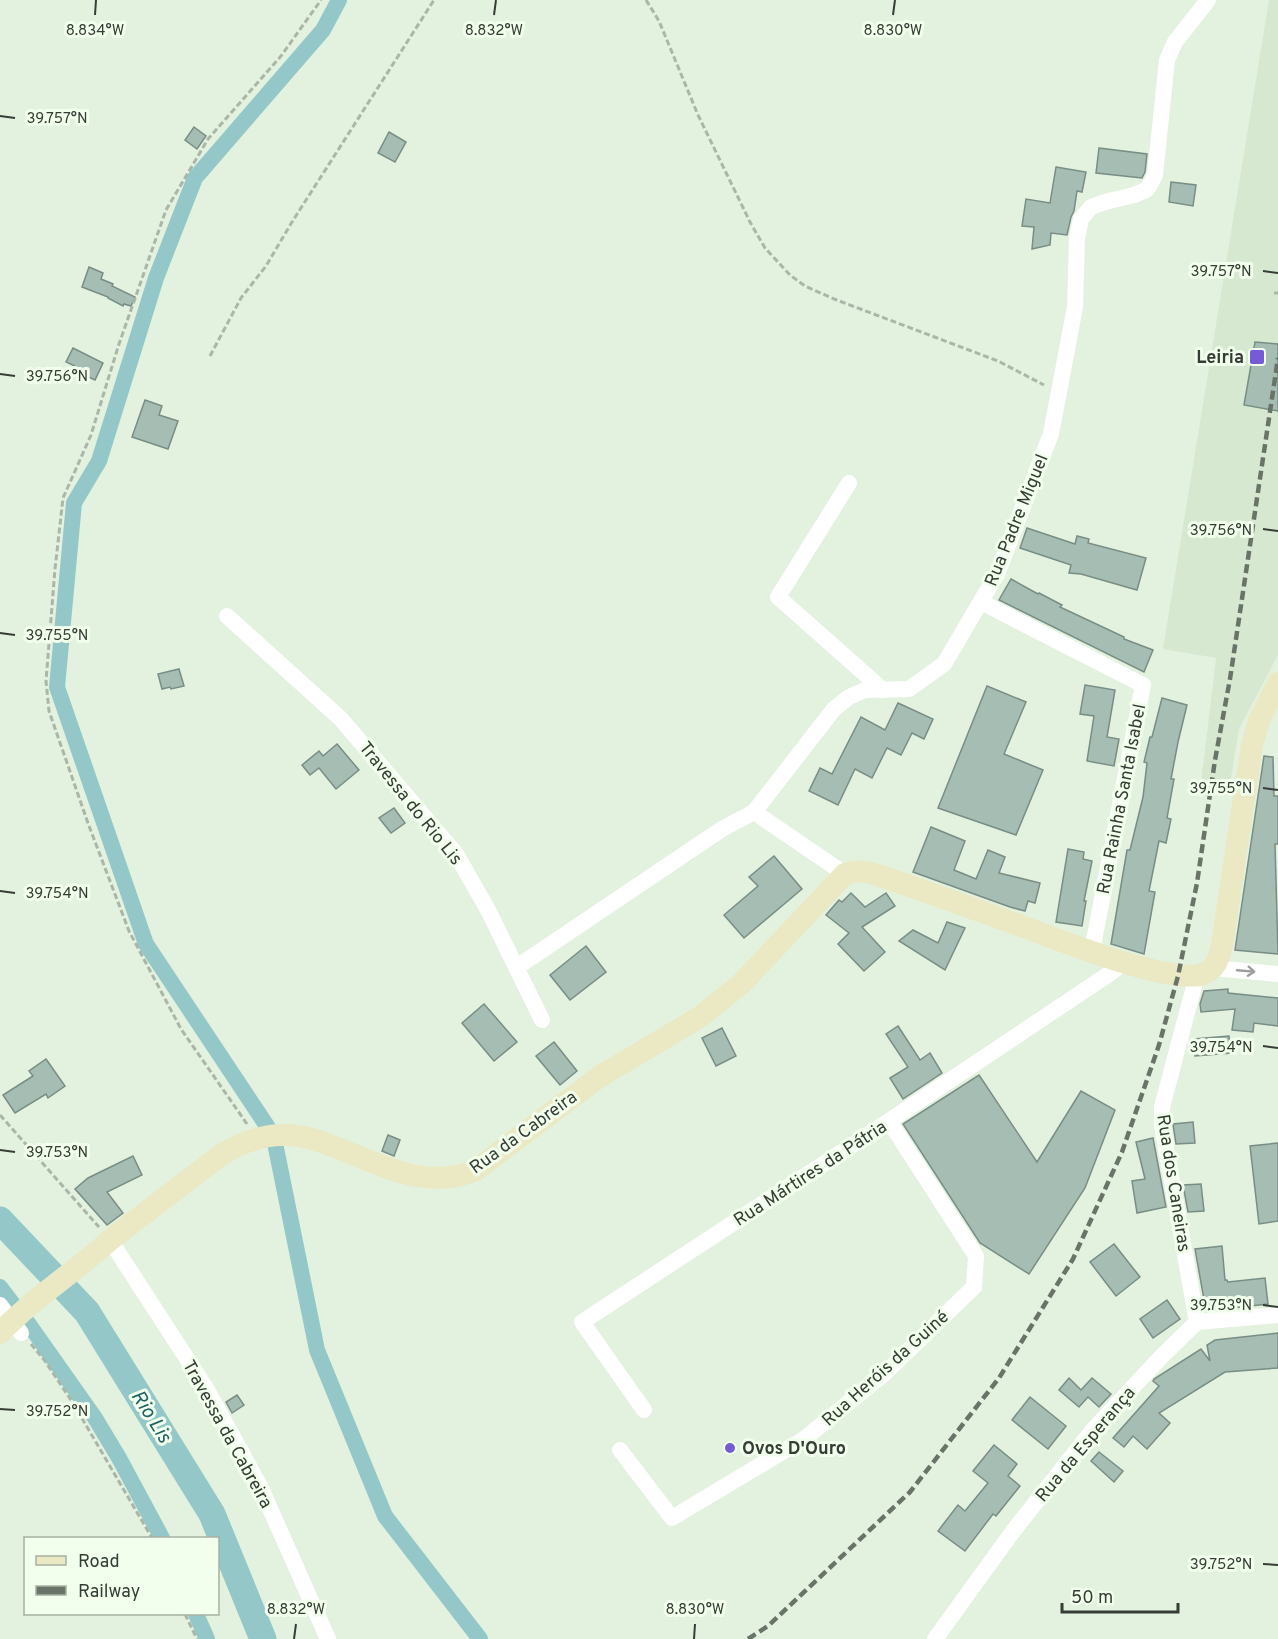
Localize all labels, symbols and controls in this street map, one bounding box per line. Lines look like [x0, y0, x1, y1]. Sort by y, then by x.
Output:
text: 8.834°W [66, 22, 124, 41]
text: 8.832°W [465, 22, 523, 41]
text: 8.830°W [864, 22, 922, 41]
text: 39.757°N [26, 110, 88, 129]
text: 39.757°N [1190, 263, 1252, 282]
place label: Leiria [1196, 347, 1244, 370]
marker: Leiria [1248, 348, 1266, 366]
text: 39.756°N [26, 368, 88, 387]
street label: Rua Padre Miguel [980, 451, 1054, 590]
text: 39.756°N [1190, 522, 1252, 541]
text: 39.755°N [26, 627, 88, 646]
street label: Rua Rainha Santa Isabel [1093, 702, 1152, 896]
street label: Travessa do Rio Lis [353, 738, 467, 870]
text: 39.755°N [1190, 780, 1252, 799]
text: 39.754°N [25, 885, 89, 904]
one-way arrow [1235, 966, 1255, 977]
text: 39.754°N [1189, 1039, 1253, 1058]
street label: Rua da Cabreira [466, 1086, 582, 1180]
street label: Rua dos Caneiras [1150, 1113, 1195, 1254]
street label: Rua Mártires da Pátria [730, 1116, 892, 1232]
text: 39.753°N [26, 1144, 88, 1163]
text: 39.753°N [1190, 1297, 1252, 1316]
street label: Rua Heróis da Guiné [818, 1306, 954, 1432]
street label: Travessa da Cabreira [176, 1357, 277, 1513]
street label: Rua da Esperança [1031, 1383, 1141, 1507]
water label: Rio Lis [124, 1386, 177, 1449]
text: 39.752°N [26, 1403, 88, 1422]
place label: Ovos D'Ouro [742, 1438, 846, 1461]
marker: Ovos D'Ouro [723, 1441, 737, 1455]
legend [24, 1537, 219, 1615]
text: Road [78, 1551, 120, 1574]
text: 39.752°N [1190, 1556, 1252, 1575]
scale bar [1062, 1576, 1178, 1614]
text: Railway [78, 1581, 140, 1604]
text: 50 m [1071, 1587, 1113, 1610]
text: 8.832°W [267, 1601, 325, 1620]
text: 8.830°W [666, 1601, 724, 1620]

